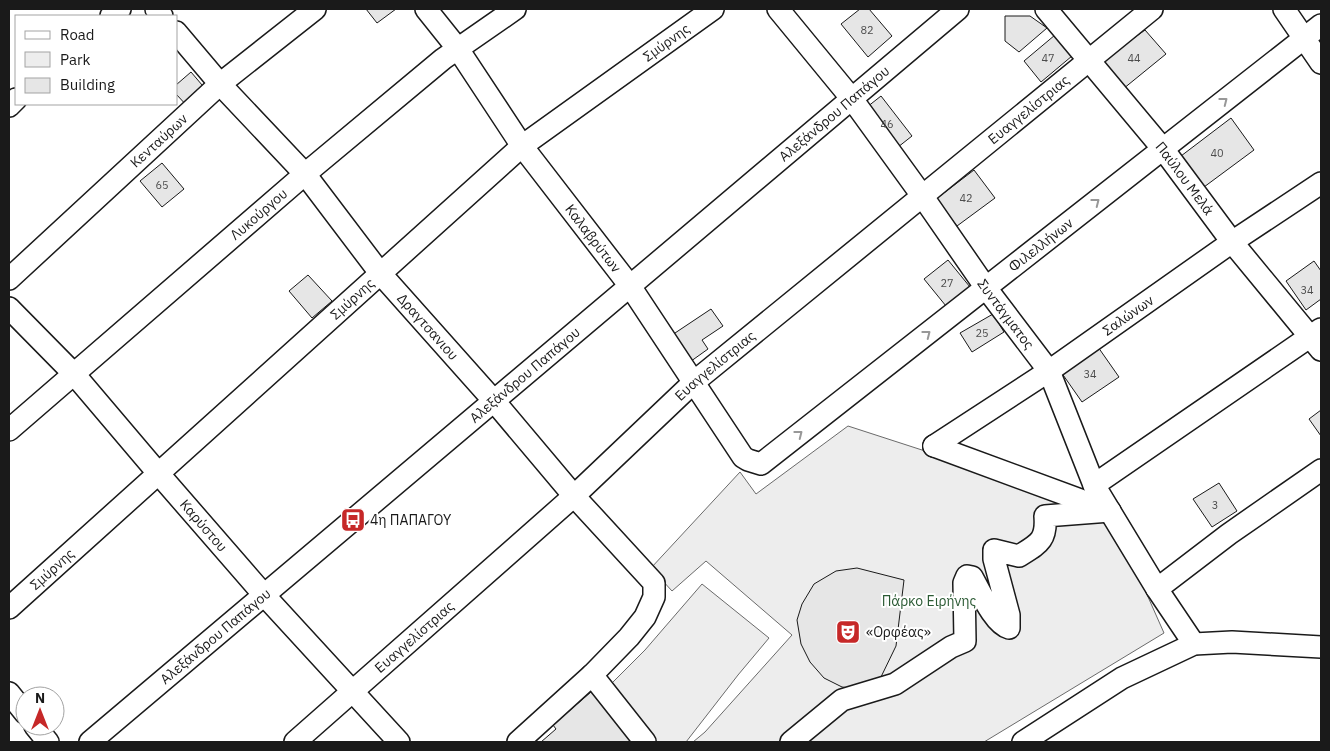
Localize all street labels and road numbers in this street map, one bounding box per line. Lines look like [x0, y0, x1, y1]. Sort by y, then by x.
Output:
street label: Σμύρνης [639, 19, 694, 65]
street label: Αλεξάνδρου Παπάγου [775, 62, 893, 165]
street label: Ευαγγελίστριας [984, 71, 1073, 148]
street label: Κενταύρων [126, 110, 191, 172]
street label: Παύλου Μελά [1152, 138, 1218, 219]
street label: Λυκούργου [226, 184, 291, 244]
street label: Καλαβρύτων [561, 201, 625, 276]
street label: Φιλελλήνων [1005, 214, 1077, 276]
street label: Σμύρνης [326, 274, 378, 323]
street label: Συντάγματος [973, 275, 1038, 353]
street label: Δραγτσανιου [393, 289, 462, 364]
street label: Σαλώνων [1099, 291, 1157, 339]
street label: Αλεξάνδρου Παπάγου [466, 323, 584, 427]
street label: Ευαγγελίστριας [671, 327, 759, 405]
street label: Καρύστου [176, 495, 231, 555]
street label: Σμύρνης [26, 544, 78, 594]
street label: Αλεξάνδρου Παπάγου [156, 584, 274, 688]
street label: Ευαγγελίστριας [371, 597, 458, 677]

